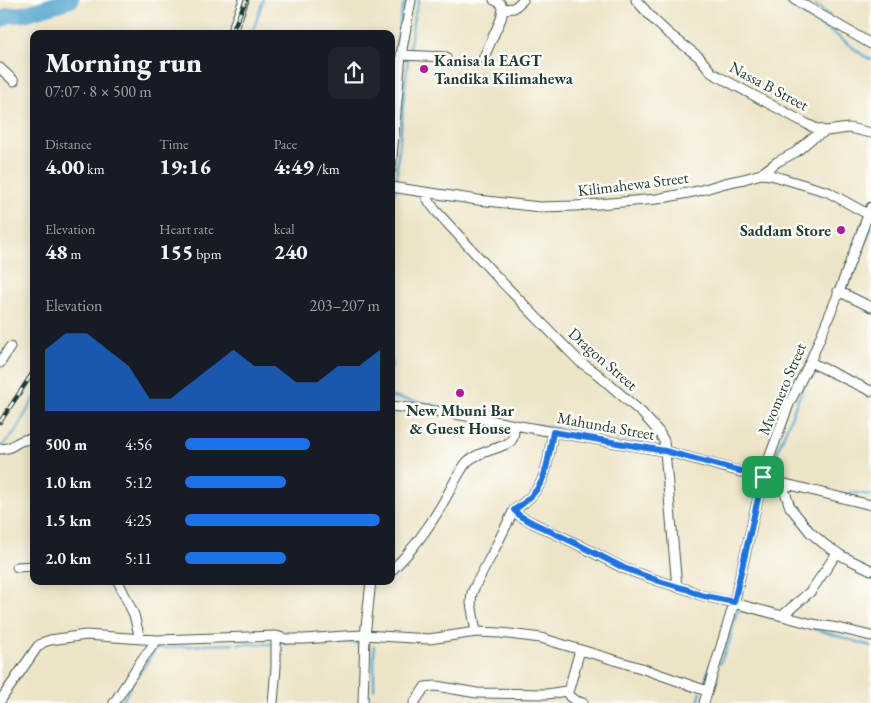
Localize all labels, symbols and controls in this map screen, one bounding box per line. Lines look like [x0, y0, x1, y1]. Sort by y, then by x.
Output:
text: Morning run [45, 44, 202, 80]
button: share [328, 47, 380, 99]
place label: Kanisa la EAGT Tandika Kilimahewa [434, 50, 574, 89]
street label: Nassa B Street [726, 56, 812, 116]
marker: Kanisa la EAGT Tandika Kilimahewa [418, 63, 430, 75]
text: 07:07 · 8 × 500 m [45, 81, 152, 102]
text: Distance [45, 135, 92, 153]
text: Time [159, 135, 189, 153]
text: Pace [274, 135, 297, 153]
text: 4.00 [45, 153, 84, 180]
text: 19:16 [159, 153, 211, 180]
text: 4:49 [274, 153, 314, 180]
text: km [84, 160, 105, 178]
text: /km [314, 160, 340, 178]
street label: Kilimahewa Street [576, 167, 690, 201]
text: Elevation [45, 220, 95, 238]
text: Heart rate [159, 220, 214, 238]
text: kcal [274, 220, 295, 238]
place label: Saddam Store [740, 220, 831, 241]
marker: Saddam Store [835, 224, 847, 236]
text: 48 [45, 238, 68, 265]
text: 155 [159, 238, 193, 265]
text: 240 [274, 238, 308, 265]
text: m [68, 245, 81, 263]
text: bpm [193, 245, 222, 263]
text: Elevation [45, 295, 103, 316]
text: 203–207 m [309, 295, 380, 316]
street label: Dragon Street [564, 323, 642, 395]
street label: Mvomero Street [753, 340, 811, 438]
marker: New Mbuni Bar & Guest House [454, 387, 466, 399]
place label: New Mbuni Bar & Guest House [406, 400, 514, 439]
street label: Mahunda Street [556, 407, 656, 445]
text: 500 m [45, 434, 87, 455]
text: 4:56 [125, 434, 152, 455]
pin [742, 456, 784, 498]
icon: arrive [749, 463, 777, 491]
text: 1.0 km [45, 472, 91, 493]
text: 5:12 [125, 472, 152, 493]
text: 1.5 km [45, 510, 91, 531]
text: 4:25 [125, 510, 152, 531]
text: 2.0 km [45, 548, 91, 569]
text: 5:11 [125, 548, 152, 569]

